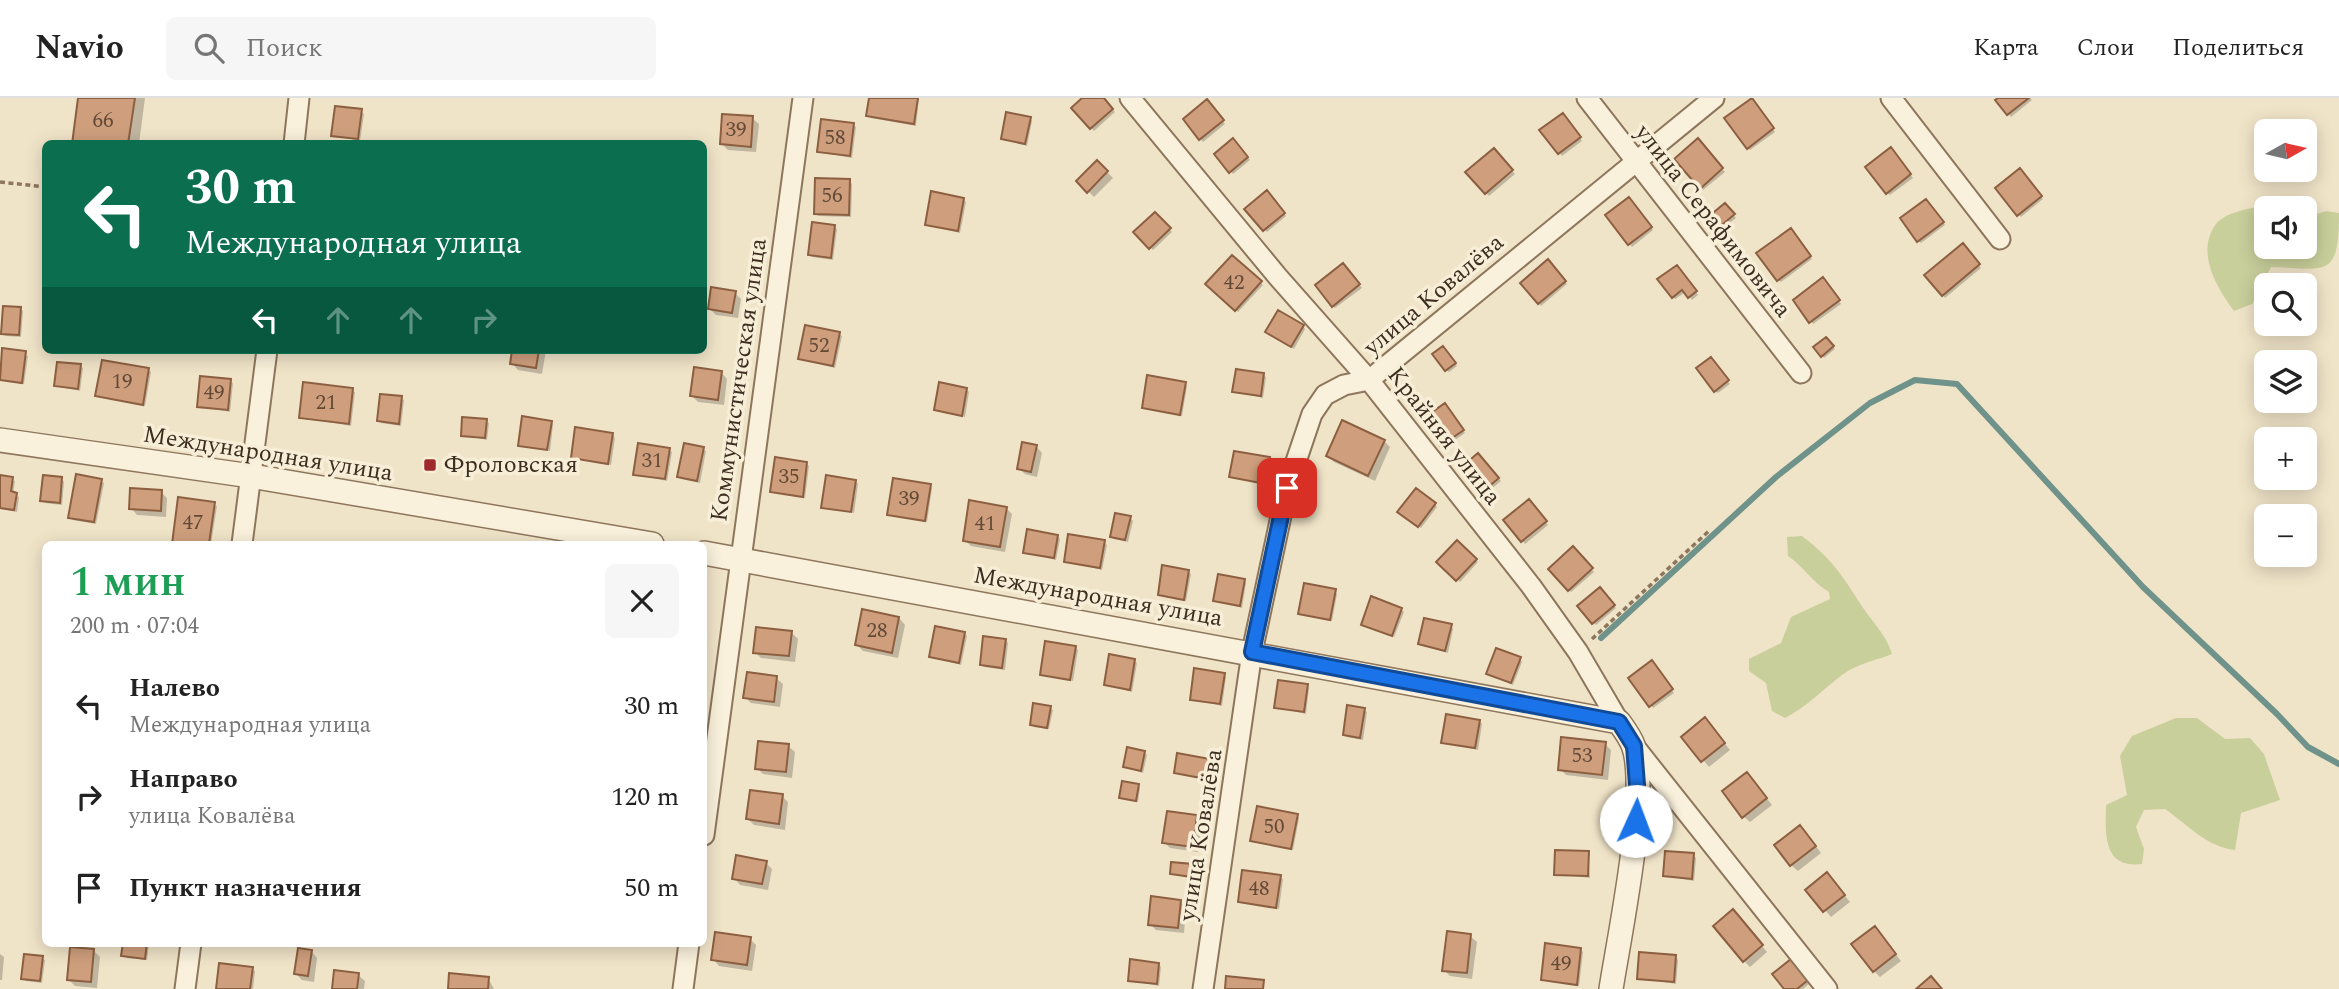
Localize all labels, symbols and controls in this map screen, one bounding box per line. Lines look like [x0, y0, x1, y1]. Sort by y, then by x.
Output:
search box [166, 17, 656, 80]
text: Navio [35, 23, 124, 73]
text: Поиск [246, 28, 323, 68]
icon: search [190, 29, 228, 67]
text: Карта [1973, 30, 2039, 66]
text: Слои [2077, 30, 2134, 66]
text: Поделиться [2172, 30, 2304, 66]
house number: 66 [93, 105, 114, 137]
house number: 39 [726, 114, 747, 146]
street label: улица Серафимовича [1625, 116, 1800, 326]
north arrow [2254, 119, 2317, 182]
map controls [2254, 119, 2317, 567]
house number: 58 [825, 122, 846, 154]
text: 30 m [185, 151, 296, 226]
icon: left [70, 168, 161, 259]
house number: 56 [822, 180, 843, 212]
button: sound [2254, 196, 2317, 259]
text: Международная улица [185, 219, 522, 268]
street label: улица Ковалёва [1355, 225, 1512, 365]
street label: Коммунистическая улица [701, 236, 777, 524]
house number: 42 [1224, 267, 1245, 299]
button: search [2254, 273, 2317, 336]
icon: left [246, 301, 284, 339]
icon: ahead [319, 301, 357, 339]
icon: ahead [392, 301, 430, 339]
icon: right [465, 301, 503, 339]
house number: 52 [809, 330, 830, 362]
button: layers [2254, 350, 2317, 413]
street label: Крайняя улица [1378, 359, 1510, 513]
house number: 19 [112, 366, 133, 398]
house number: 49 [204, 377, 225, 409]
house number: 21 [316, 387, 337, 419]
street label: Международная улица [140, 416, 396, 492]
button: + [2254, 427, 2317, 490]
house number: 31 [642, 445, 663, 477]
place label: Фроловская [444, 447, 578, 483]
marker: Фроловская [422, 457, 438, 473]
pin [1257, 458, 1317, 518]
house number: 35 [779, 461, 800, 493]
icon: arrive [1268, 469, 1306, 507]
house number: 39 [899, 483, 920, 515]
button: − [2254, 504, 2317, 567]
house number: 47 [183, 507, 204, 539]
house number: 41 [975, 508, 996, 540]
text: 1 мин [70, 551, 185, 614]
street label: Международная улица [971, 557, 1226, 637]
button: close [605, 564, 679, 638]
text: 200 m · 07:04 [70, 609, 199, 644]
house number: 28 [867, 615, 888, 647]
text: Налево [129, 668, 220, 708]
text: 30 m [624, 686, 679, 726]
icon: left [70, 687, 108, 725]
text: Международная улица [129, 708, 371, 743]
house number: 53 [1572, 740, 1593, 772]
street label: улица Ковалёва [1169, 746, 1232, 925]
text: Направо [129, 759, 238, 799]
text: 120 m [611, 777, 679, 817]
icon: right [70, 778, 108, 816]
position arrow [1599, 784, 1673, 858]
text: улица Ковалёва [129, 799, 296, 834]
house number: 50 [1264, 811, 1285, 843]
text: Пункт назначения [129, 868, 362, 908]
text: 50 m [624, 868, 679, 908]
icon: arrive [70, 869, 108, 907]
house number: 48 [1249, 873, 1270, 905]
house number: 49 [1551, 948, 1572, 980]

